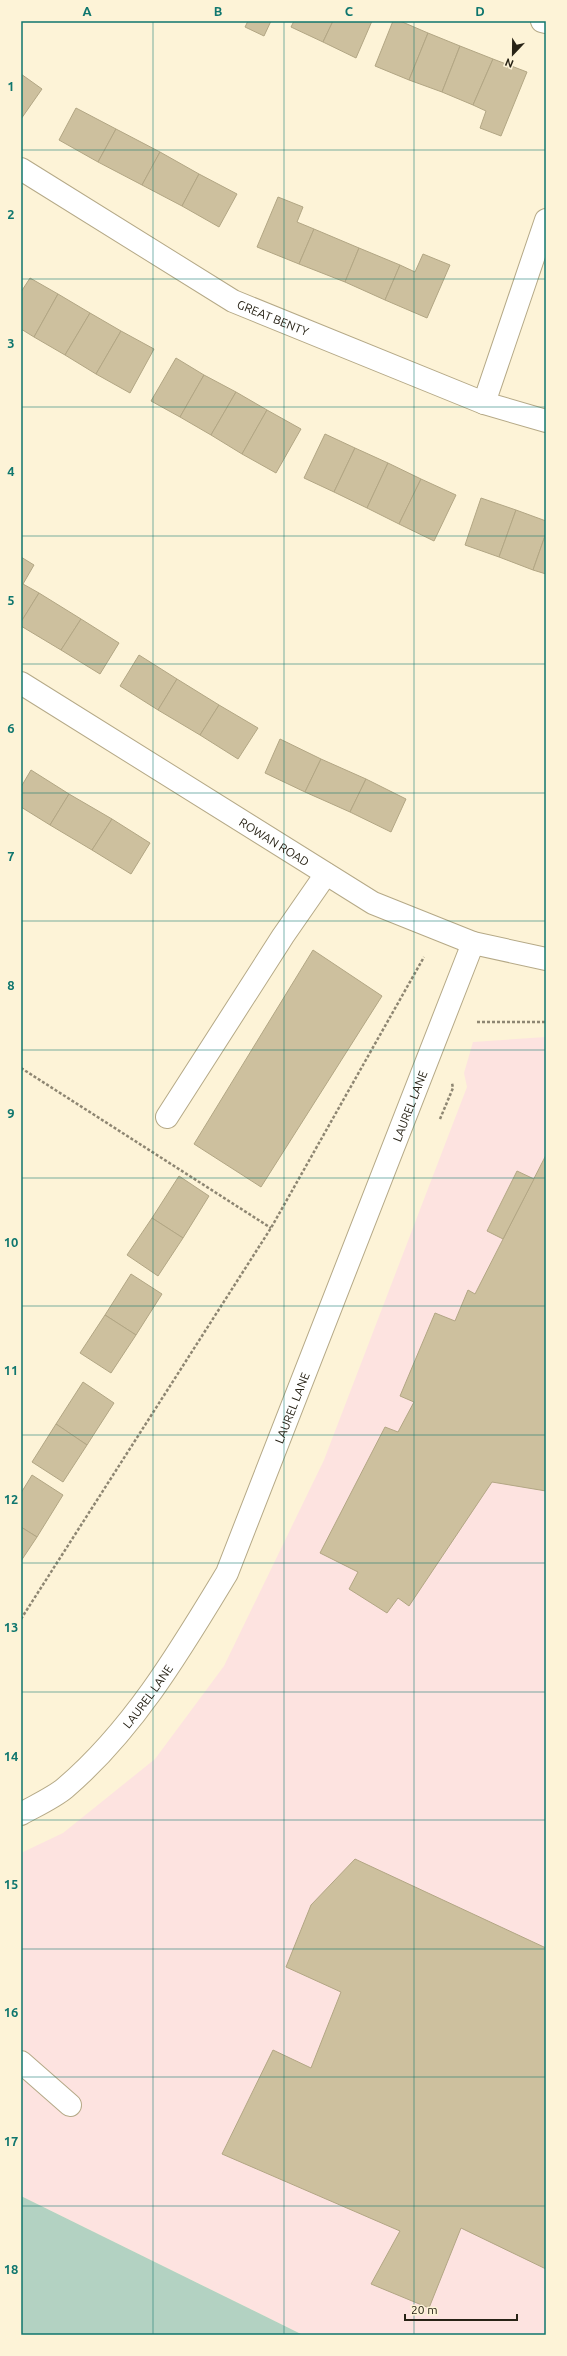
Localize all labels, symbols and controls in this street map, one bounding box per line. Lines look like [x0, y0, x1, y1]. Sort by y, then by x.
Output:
text: A [82, 4, 92, 18]
text: B [214, 4, 223, 18]
text: C [345, 4, 354, 18]
text: D [475, 4, 485, 18]
north arrow [493, 34, 533, 74]
text: N [503, 56, 515, 70]
text: 1 [7, 79, 15, 93]
text: 2 [7, 207, 15, 221]
street label: GREAT BENTY [235, 297, 311, 338]
text: 3 [7, 336, 15, 350]
text: 4 [7, 464, 15, 478]
text: 5 [7, 593, 15, 607]
text: 6 [7, 721, 15, 735]
street label: ROWAN ROAD [237, 815, 312, 868]
text: 7 [7, 849, 15, 863]
text: 8 [7, 978, 15, 992]
street label: LAUREL LANE [390, 1068, 429, 1143]
text: 9 [7, 1106, 15, 1120]
text: 10 [4, 1235, 18, 1249]
text: 11 [4, 1363, 18, 1377]
street label: LAUREL LANE [272, 1370, 311, 1445]
text: 12 [4, 1492, 18, 1506]
text: 13 [4, 1620, 18, 1634]
street label: LAUREL LANE [120, 1662, 175, 1730]
text: 14 [4, 1749, 18, 1763]
text: 15 [4, 1877, 18, 1891]
text: 16 [4, 2005, 18, 2019]
text: 17 [4, 2134, 18, 2148]
text: 18 [4, 2262, 18, 2276]
scale bar [405, 2296, 517, 2322]
text: 20 m [411, 2303, 438, 2316]

